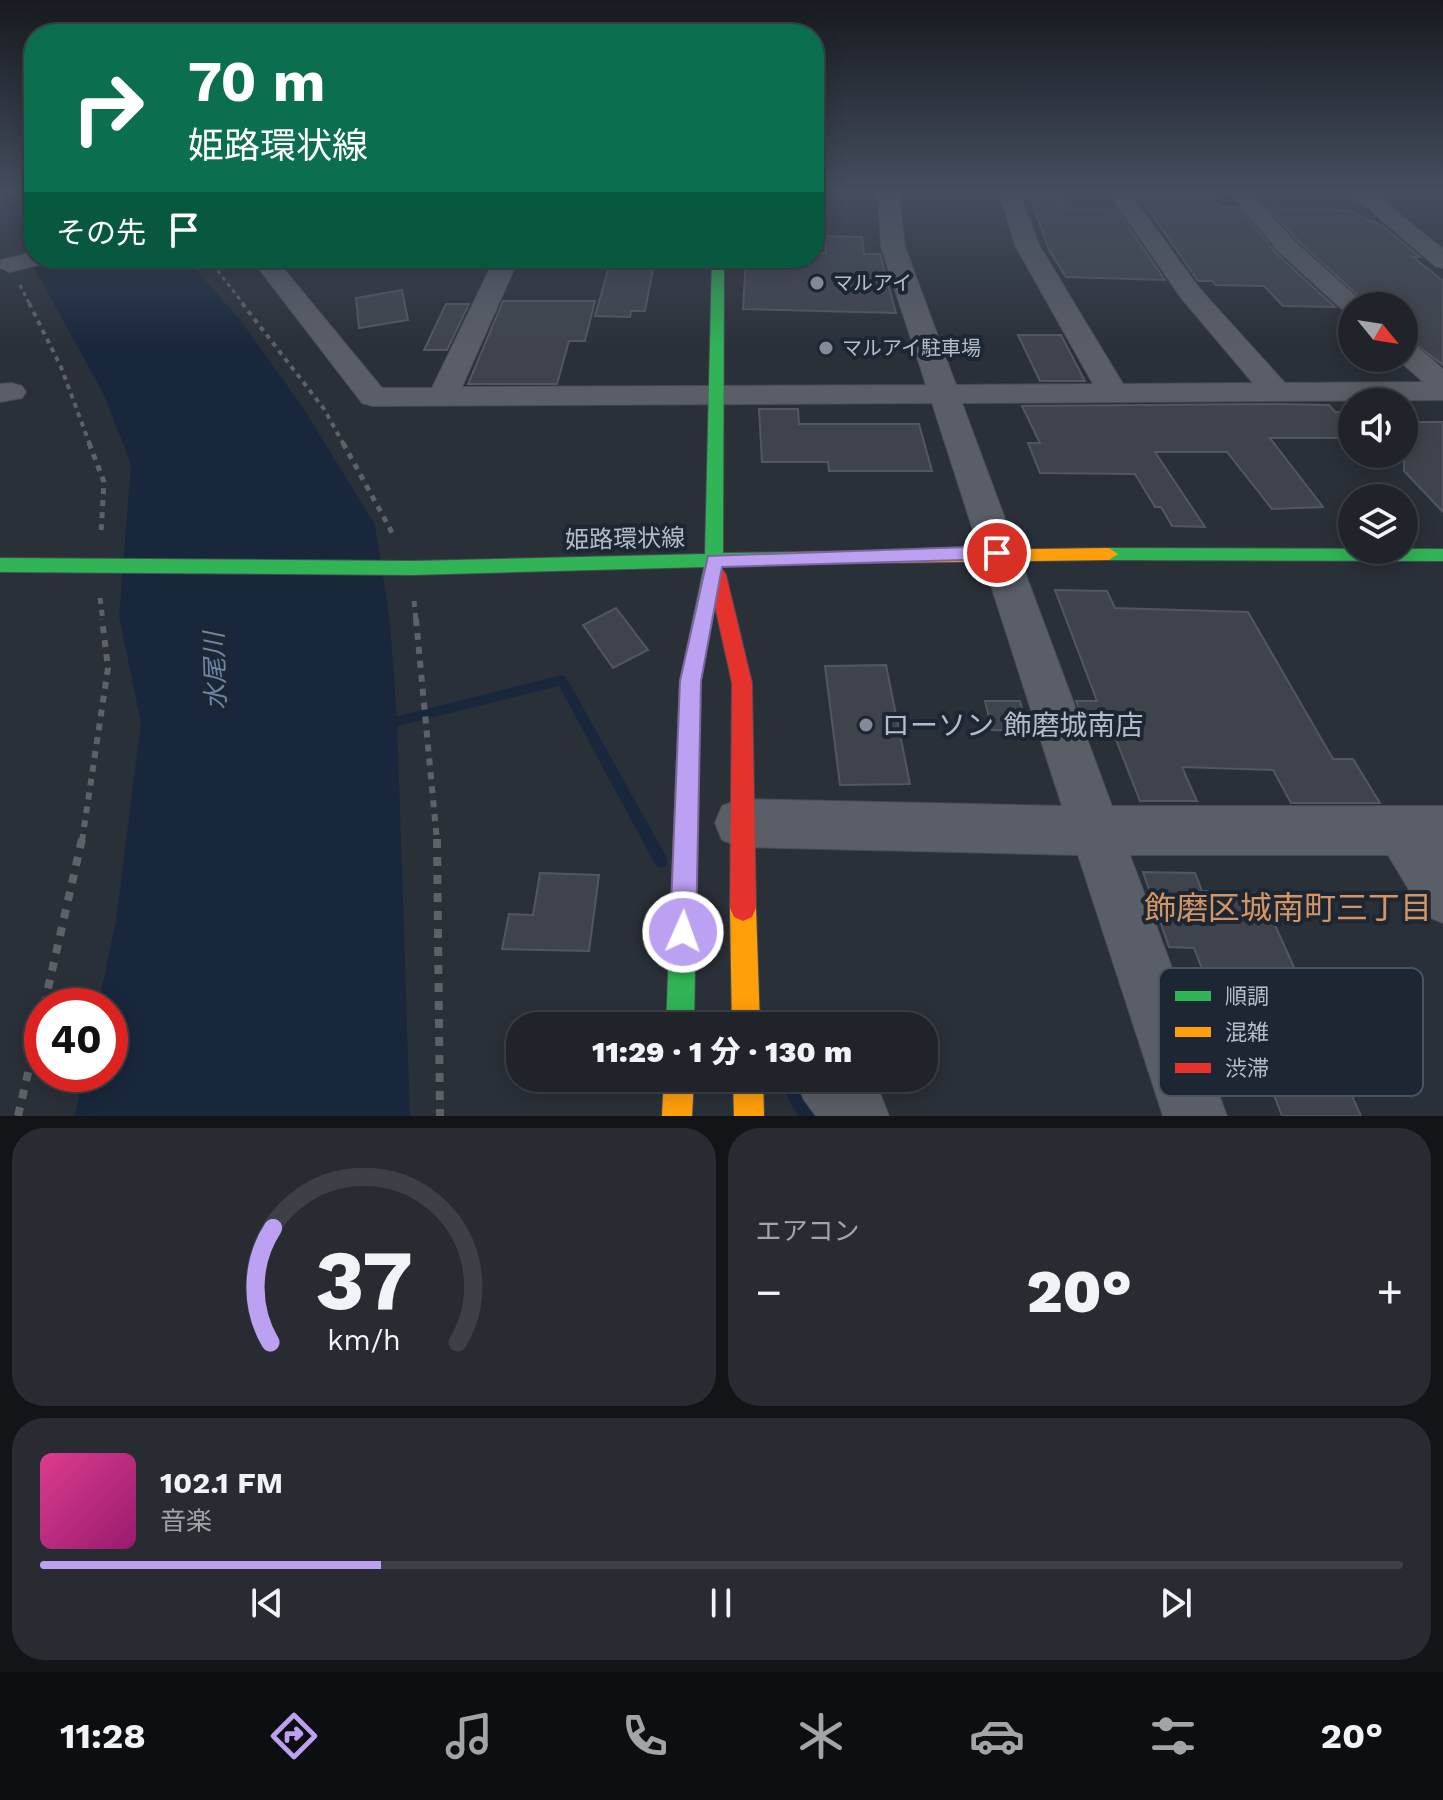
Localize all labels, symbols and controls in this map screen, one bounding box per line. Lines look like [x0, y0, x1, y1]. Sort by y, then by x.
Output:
text: 70 m [188, 49, 325, 115]
icon: right [56, 56, 160, 160]
text: 姫路環状線 [188, 125, 368, 167]
icon: arrive [162, 208, 206, 252]
text: その先 [56, 215, 146, 250]
place label: マルアイ [833, 271, 912, 295]
marker: マルアイ [808, 274, 826, 292]
north arrow [1338, 292, 1418, 372]
map controls [1338, 292, 1418, 564]
place label: マルアイ駐車場 [842, 336, 981, 360]
marker: マルアイ駐車場 [817, 339, 835, 357]
button: sound [1338, 388, 1418, 468]
button: layers [1338, 484, 1418, 564]
pin [963, 519, 1031, 587]
street label: 姫路環状線 [565, 524, 685, 554]
icon: arrive [975, 531, 1019, 575]
water label: 水尾川 [199, 629, 231, 711]
place label: ローソン 飾磨城南店 [882, 709, 1144, 742]
marker: ローソン 飾磨城南店 [857, 716, 875, 734]
district label: 飾磨区城南町三丁目 [1144, 889, 1432, 927]
position arrow [641, 890, 725, 974]
legend [1159, 968, 1423, 1096]
text: 順調 [1225, 984, 1269, 1009]
speed limit sign: 40 [24, 988, 128, 1092]
text: 混雑 [1225, 1020, 1269, 1045]
text: 11:29 · 1 分 · 130 m [592, 1034, 852, 1069]
text: 渋滞 [1225, 1056, 1269, 1081]
text: エアコン [756, 1216, 860, 1246]
text: 37 [315, 1232, 413, 1329]
text: 20° [1026, 1256, 1132, 1327]
text: − [756, 1266, 782, 1318]
text: + [1376, 1266, 1403, 1318]
text: km/h [327, 1323, 401, 1357]
text: 102.1 FM [160, 1465, 283, 1500]
text: 音楽 [160, 1506, 212, 1536]
icon: previous [245, 1581, 289, 1625]
icon: pause [699, 1581, 743, 1625]
icon: next [1154, 1581, 1198, 1625]
icon: directions [266, 1708, 322, 1764]
icon: music [441, 1708, 497, 1764]
icon: phone [617, 1708, 673, 1764]
icon: climate [793, 1708, 849, 1764]
icon: car [969, 1708, 1025, 1764]
icon: filters [1145, 1708, 1201, 1764]
text: 11:28 [60, 1715, 146, 1757]
text: 20° [1321, 1715, 1383, 1757]

